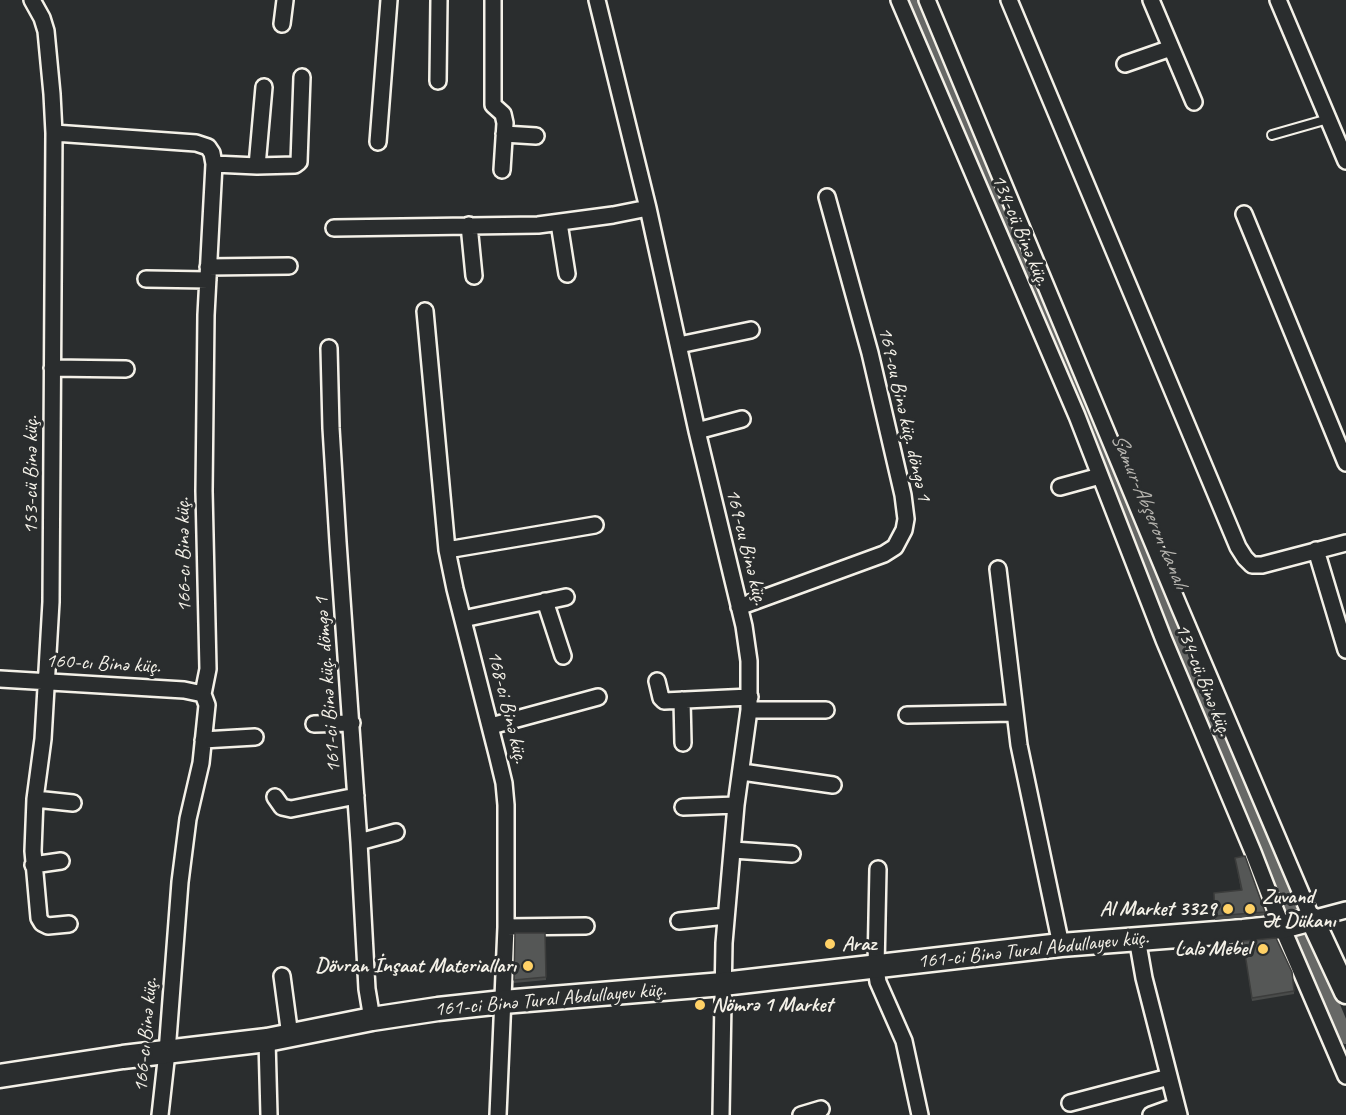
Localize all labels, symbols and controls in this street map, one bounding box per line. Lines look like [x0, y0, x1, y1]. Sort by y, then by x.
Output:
street label: 134-cü Binə küç. [985, 170, 1055, 290]
street label: 169-cu Binə küç. döngə 1 [872, 324, 936, 504]
street label: 153-cü Binə küç. [18, 416, 44, 534]
water label: Samur-Abşeron kanalı [1104, 429, 1194, 593]
street label: 169-cu Binə küç. [719, 486, 773, 608]
street label: 166-cı Binə küç. [170, 497, 198, 613]
street label: 161-ci Binə küç. dömgə 1 [309, 596, 347, 774]
street label: 134-cü Binə küç. [1169, 620, 1237, 740]
street label: 160-cı Binə küç. [45, 648, 161, 680]
street label: 168-ci Binə küç. [481, 648, 533, 766]
place label: Zuvand Ət Dükanı [1262, 884, 1335, 934]
place label: Al Market 3329 [1100, 896, 1216, 922]
marker: Al Market 3329 [1221, 902, 1235, 916]
marker: Zuvand Ət Dükanı [1243, 902, 1257, 916]
street label: 161-ci Binə Tural Abdullayev küç. [916, 925, 1150, 975]
place label: Araz [842, 931, 876, 957]
place label: Lalə Mebel [1175, 936, 1251, 962]
marker: Araz [823, 937, 837, 951]
marker: Lalə Mebel [1256, 942, 1270, 956]
place label: Dövran İnşaat Materialları [315, 953, 516, 979]
marker: Dövran İnşaat Materialları [521, 959, 535, 973]
street label: 166-cı Binə küç. [128, 977, 164, 1093]
street label: 161-ci Binə Tural Abdullayev küç. [433, 977, 667, 1023]
place label: Nömrə 1 Market [712, 992, 832, 1018]
marker: Nömrə 1 Market [693, 998, 707, 1012]

